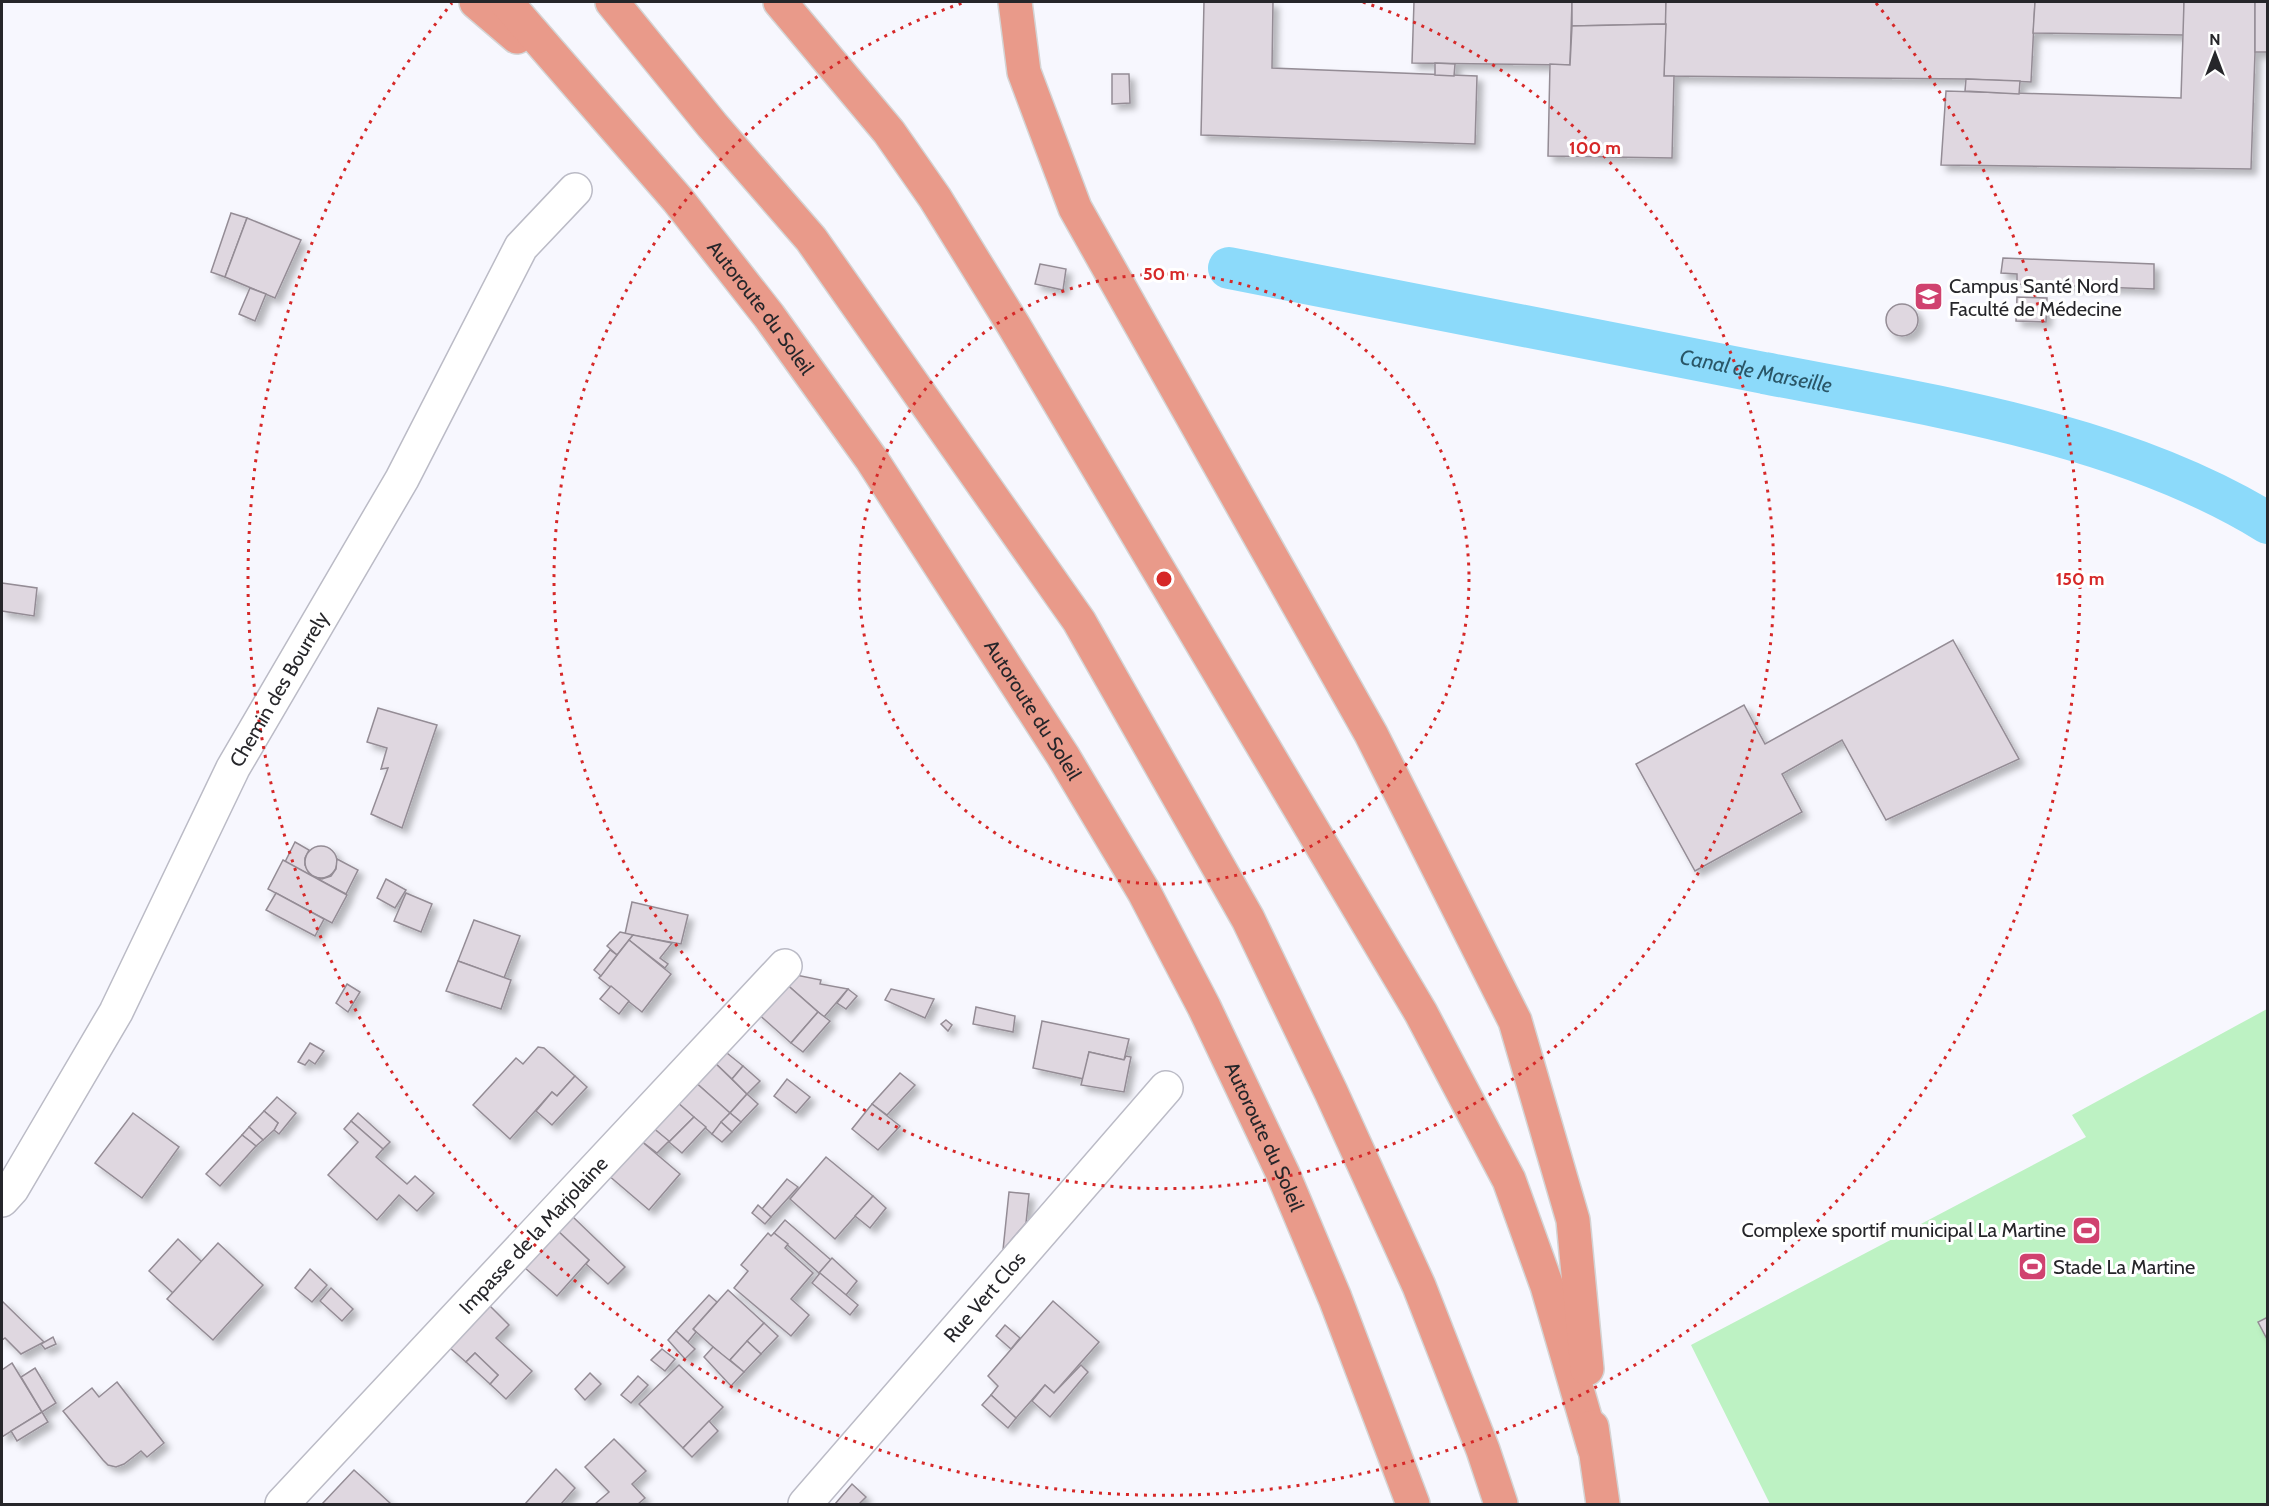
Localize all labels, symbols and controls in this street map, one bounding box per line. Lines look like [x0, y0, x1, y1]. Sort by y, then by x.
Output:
north arrow [2185, 24, 2245, 84]
text: N [2209, 30, 2221, 49]
text: 100 m [1569, 137, 1621, 159]
street label: Autoroute du Soleil [702, 236, 819, 379]
text: 50 m [1143, 263, 1185, 285]
place label: Campus Santé Nord Faculté de Médecine [1949, 274, 2122, 321]
school or university icon: Campus Santé Nord Faculté de Médecine [1912, 281, 1944, 313]
water label: Canal de Marseille [1678, 344, 1835, 398]
text: 150 m [2056, 568, 2104, 590]
centre of rings [1154, 569, 1174, 589]
street label: Chemin des Bourrely [224, 607, 334, 771]
street label: Autoroute du Soleil [979, 635, 1087, 785]
street label: Autoroute du Soleil [1220, 1058, 1309, 1215]
street label: Impasse de la Marjolaine [454, 1152, 613, 1319]
sports icon: Complexe sportif municipal La Martine [2071, 1214, 2103, 1246]
place label: Complexe sportif municipal La Martine [1742, 1218, 2066, 1242]
street label: Rue Vert Clos [939, 1247, 1030, 1347]
sports icon: Stade La Martine [2016, 1251, 2048, 1283]
place label: Stade La Martine [2053, 1255, 2195, 1279]

